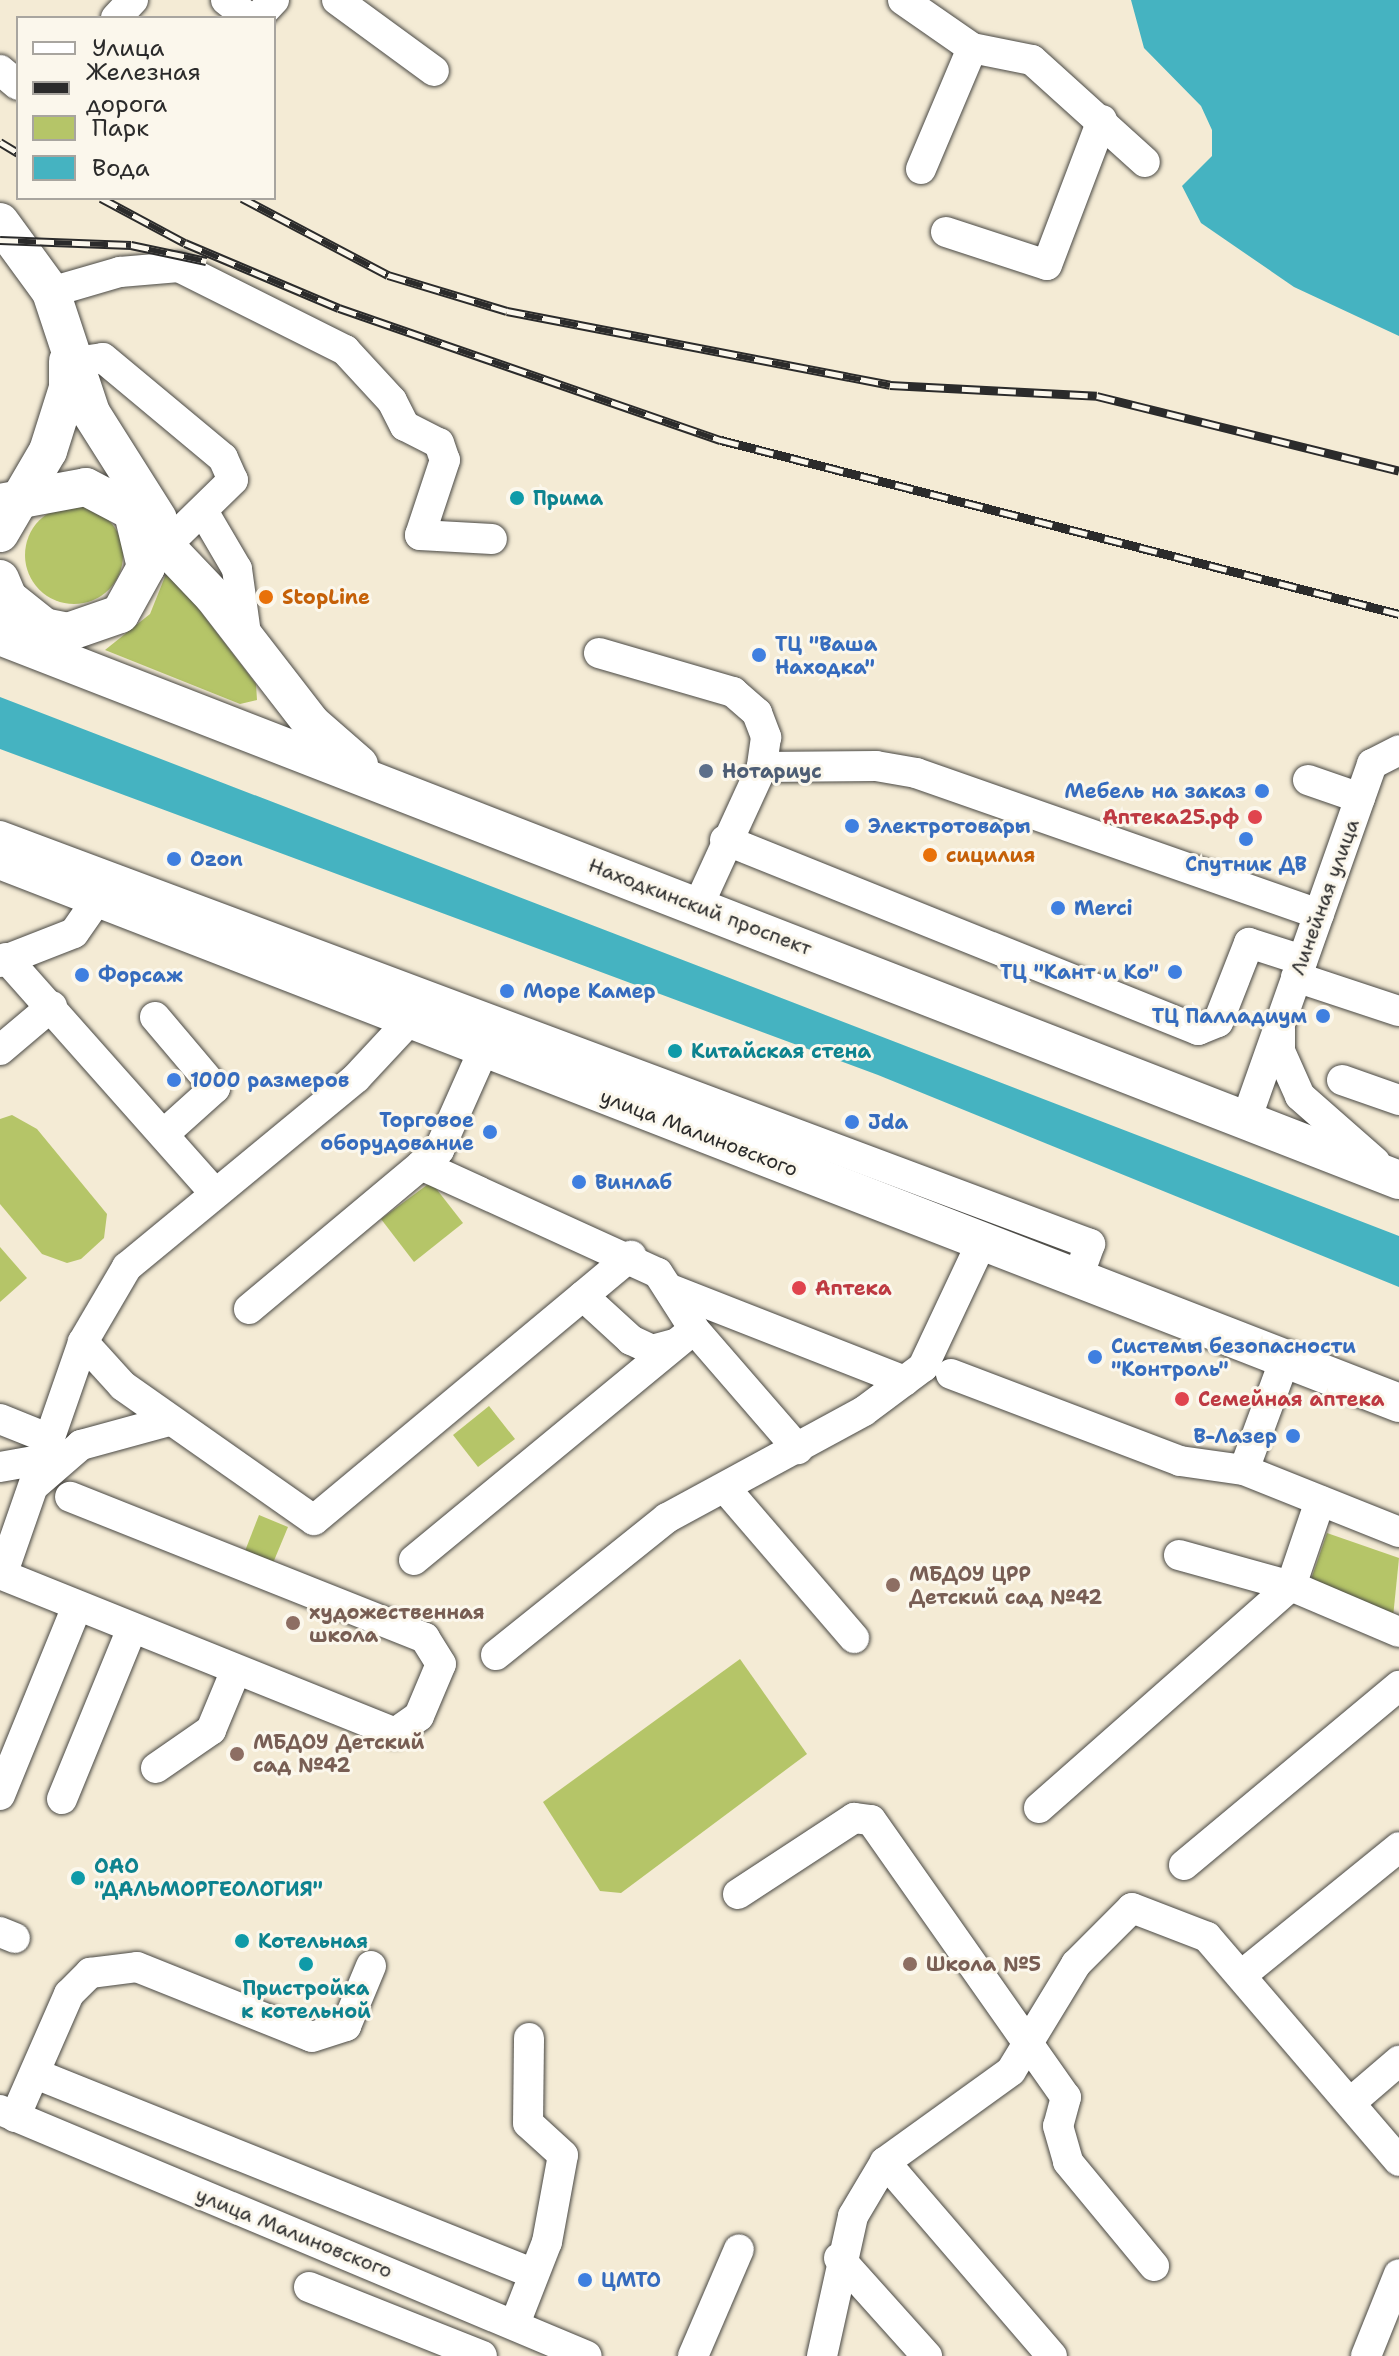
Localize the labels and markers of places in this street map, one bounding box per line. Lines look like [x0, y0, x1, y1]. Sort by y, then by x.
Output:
place label: Прима [533, 486, 603, 510]
marker: Прима [508, 489, 526, 507]
place label: StopLine [282, 585, 370, 609]
marker: StopLine [257, 588, 275, 606]
place label: ТЦ "Ваша Находка" [775, 632, 877, 679]
marker: ТЦ "Ваша Находка" [750, 646, 768, 664]
place label: Нотариус [722, 759, 822, 783]
marker: Нотариус [697, 762, 715, 780]
place label: Мебель на заказ [1064, 779, 1246, 803]
marker: Мебель на заказ [1253, 782, 1271, 800]
place label: Аптека25.рф [1102, 805, 1239, 829]
marker: Аптека25.рф [1246, 808, 1264, 826]
place label: Электротовары [868, 814, 1031, 838]
marker: Электротовары [843, 817, 861, 835]
marker: Спутник ДВ [1237, 830, 1255, 848]
place label: сицилия [946, 843, 1035, 867]
marker: сицилия [921, 846, 939, 864]
place label: Ozon [190, 847, 243, 871]
marker: Ozon [165, 850, 183, 868]
place label: Спутник ДВ [1185, 852, 1307, 876]
place label: Merci [1074, 896, 1133, 920]
marker: Merci [1049, 899, 1067, 917]
place label: ТЦ "Кант и Ко" [1000, 960, 1159, 984]
place label: Форсаж [98, 963, 183, 987]
marker: ТЦ "Кант и Ко" [1166, 963, 1184, 981]
marker: Форсаж [73, 966, 91, 984]
place label: Море Камер [523, 979, 656, 1003]
marker: Море Камер [498, 982, 516, 1000]
place label: ТЦ Палладиум [1152, 1004, 1307, 1028]
marker: ТЦ Палладиум [1314, 1007, 1332, 1025]
place label: Китайская стена [691, 1039, 871, 1063]
marker: Китайская стена [666, 1042, 684, 1060]
place label: 1000 размеров [190, 1068, 349, 1092]
marker: 1000 размеров [165, 1071, 183, 1089]
place label: Торговое оборудование [320, 1108, 474, 1155]
place label: Jda [868, 1110, 908, 1134]
marker: Jda [843, 1113, 861, 1131]
marker: Торговое оборудование [481, 1123, 499, 1141]
place label: Винлаб [595, 1170, 672, 1194]
marker: Винлаб [570, 1173, 588, 1191]
place label: Аптека [815, 1276, 892, 1300]
marker: Аптека [790, 1279, 808, 1297]
place label: Системы безопасности "Контроль" [1111, 1334, 1356, 1381]
marker: Системы безопасности "Контроль" [1086, 1348, 1104, 1366]
place label: Семейная аптека [1198, 1387, 1385, 1411]
marker: Семейная аптека [1173, 1390, 1191, 1408]
place label: В-Лазер [1193, 1424, 1277, 1448]
marker: В-Лазер [1284, 1427, 1302, 1445]
place label: МБДОУ ЦРР Детский сад №42 [909, 1562, 1102, 1609]
marker: МБДОУ ЦРР Детский сад №42 [884, 1576, 902, 1594]
place label: художественная школа [309, 1600, 485, 1647]
marker: художественная школа [284, 1614, 302, 1632]
place label: МБДОУ Детский сад №42 [253, 1730, 425, 1777]
marker: МБДОУ Детский сад №42 [228, 1745, 246, 1763]
place label: ОАО "ДАЛЬМОРГЕОЛОГИЯ" [94, 1854, 323, 1901]
marker: ОАО "ДАЛЬМОРГЕОЛОГИЯ" [69, 1869, 87, 1887]
place label: Котельная [258, 1929, 368, 1953]
marker: Котельная [233, 1932, 251, 1950]
place label: Школа №5 [926, 1952, 1041, 1976]
marker: Пристройка к котельной [297, 1955, 315, 1973]
marker: Школа №5 [901, 1955, 919, 1973]
place label: Пристройка к котельной [241, 1976, 371, 2023]
place label: ЦМТО [601, 2268, 661, 2292]
marker: ЦМТО [576, 2271, 594, 2289]

